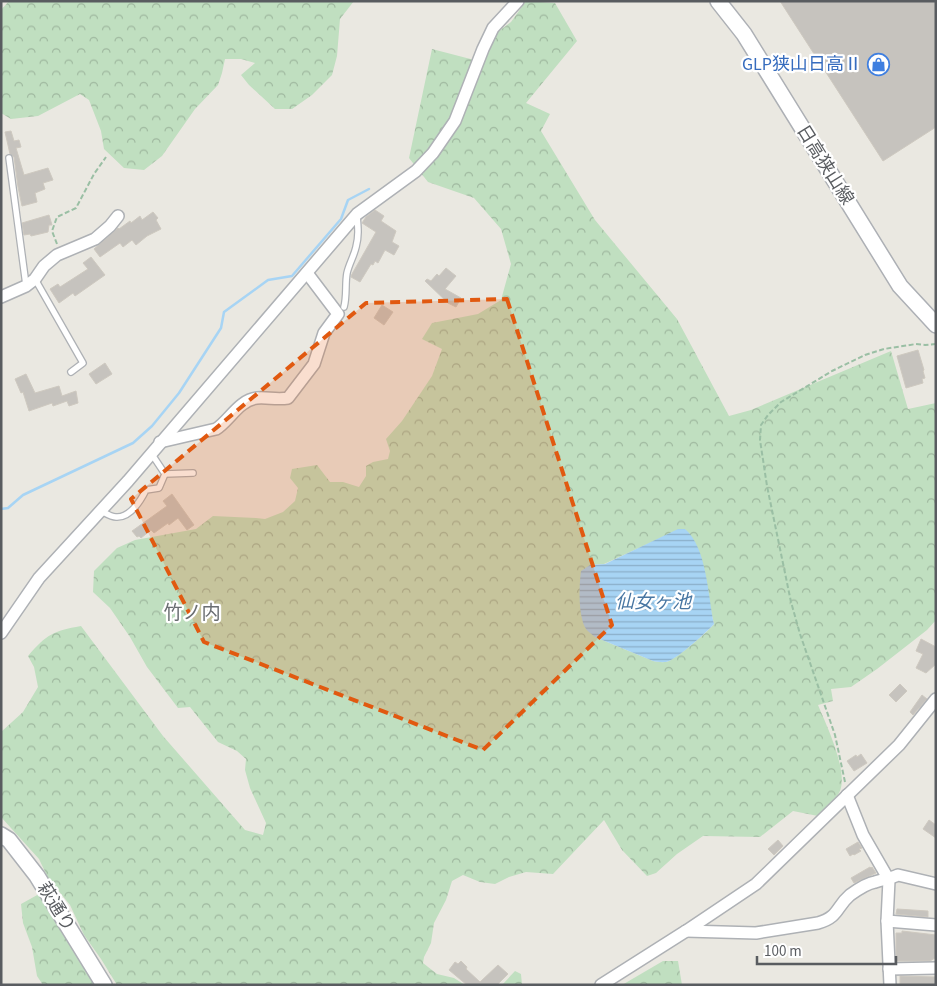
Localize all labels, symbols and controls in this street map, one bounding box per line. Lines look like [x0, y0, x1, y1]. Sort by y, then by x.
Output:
place label: GLP狭山日高Ⅱ [742, 52, 862, 77]
shop icon: GLP狭山日高Ⅱ [866, 52, 890, 76]
street label: 日高狭山線 [791, 120, 859, 210]
water label: 仙女ヶ池 [615, 589, 693, 616]
district label: 竹ノ内 [163, 600, 221, 627]
street label: 萩通り [31, 877, 81, 937]
scale bar [757, 934, 896, 966]
text: 100 m [764, 941, 802, 962]

